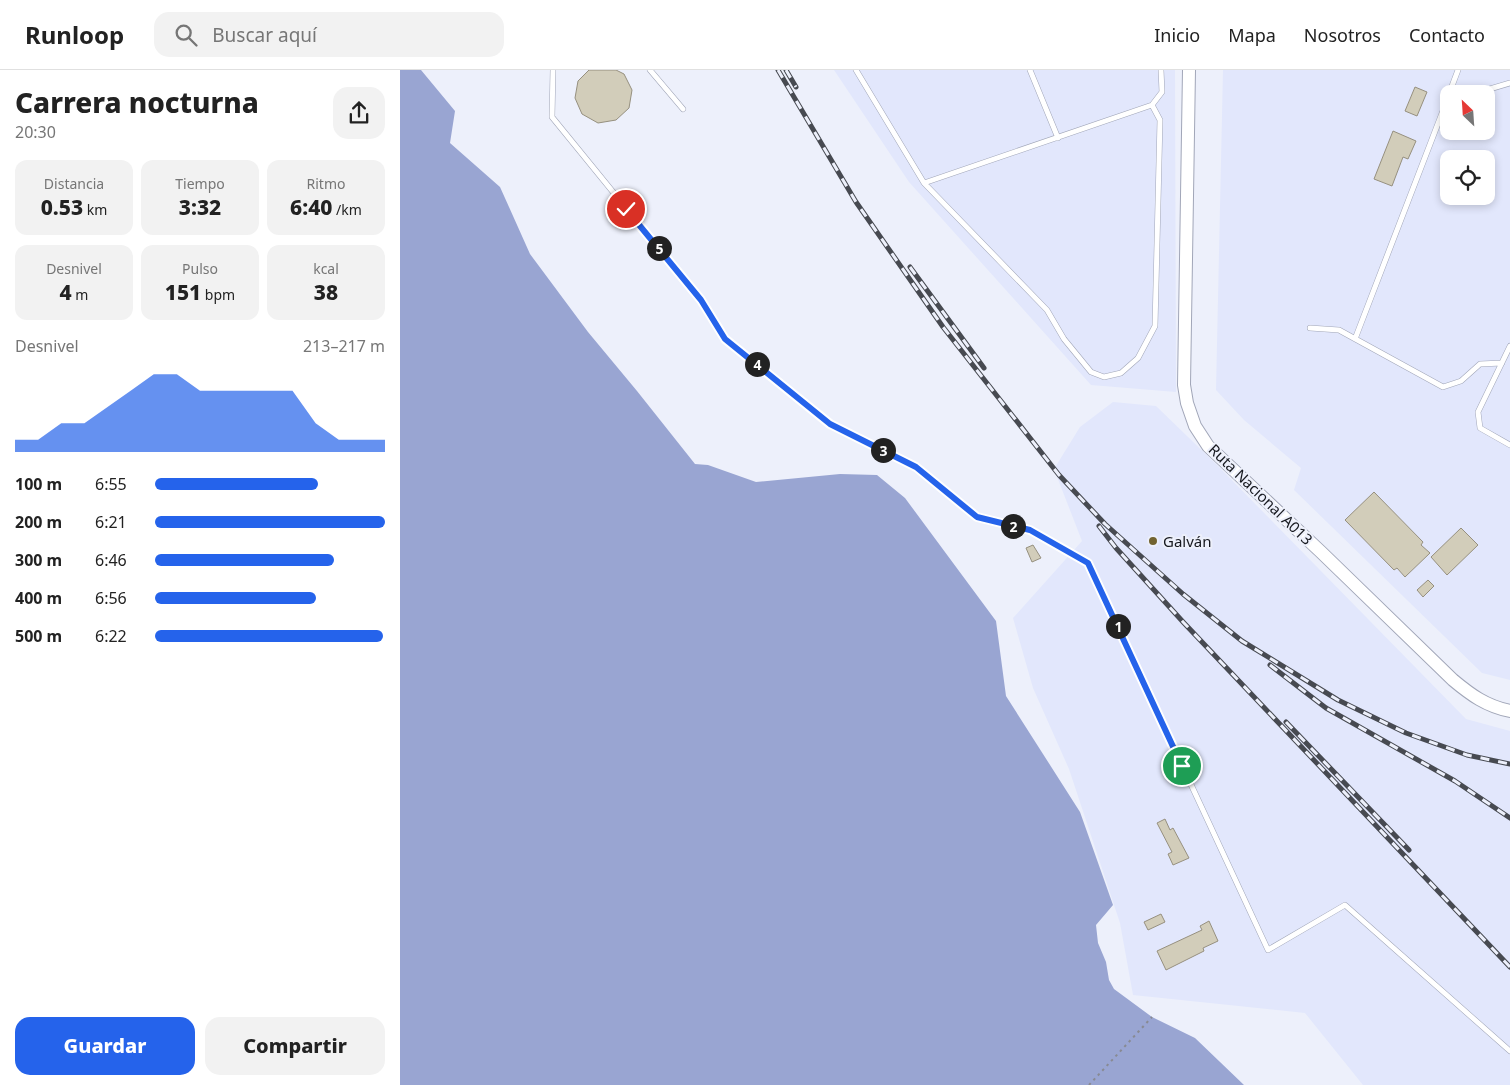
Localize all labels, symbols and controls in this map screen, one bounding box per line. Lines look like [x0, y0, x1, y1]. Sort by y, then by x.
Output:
search box [154, 12, 504, 57]
text: Runloop [25, 18, 124, 51]
icon: search [172, 21, 200, 49]
text: Buscar aquí [212, 22, 317, 48]
text: Inicio [1154, 23, 1200, 47]
text: Mapa [1228, 23, 1276, 47]
text: Nosotros [1304, 23, 1381, 47]
text: Contacto [1409, 23, 1485, 47]
text: Carrera nocturna [15, 83, 259, 121]
north arrow [1440, 85, 1495, 140]
map controls [1440, 85, 1495, 205]
button: share [333, 87, 385, 139]
text: 20:30 [15, 121, 56, 143]
button: locate [1440, 150, 1495, 205]
text: Distancia [44, 174, 104, 193]
text: Tiempo [175, 174, 225, 193]
text: Ritmo [307, 174, 345, 193]
pin [605, 188, 647, 230]
text: 0.53 [41, 193, 83, 221]
text: 3:32 [179, 193, 221, 221]
text: 6:40 [290, 193, 332, 221]
icon: check [612, 195, 640, 223]
text: km [83, 200, 107, 219]
text: /km [332, 200, 362, 219]
pin: 5 [646, 236, 672, 260]
text: 5 [655, 239, 664, 258]
text: Desnivel [46, 259, 102, 278]
text: Pulso [182, 259, 218, 278]
text: kcal [313, 259, 339, 278]
text: 4 [60, 278, 72, 306]
text: 151 [165, 278, 201, 306]
text: 38 [314, 278, 338, 306]
text: m [72, 285, 88, 304]
text: bpm [201, 285, 235, 304]
text: Desnivel [15, 335, 79, 357]
text: 213–217 m [303, 335, 385, 357]
pin: 4 [744, 352, 770, 376]
text: 4 [753, 355, 762, 374]
pin: 3 [870, 438, 896, 462]
street label: Ruta Nacional A013 [1205, 439, 1317, 549]
text: 3 [879, 441, 888, 460]
text: 100 m [15, 473, 62, 495]
text: 6:55 [95, 473, 127, 495]
text: 200 m [15, 511, 62, 533]
text: 6:21 [95, 511, 127, 533]
pin: 2 [1000, 514, 1026, 538]
text: 2 [1009, 517, 1018, 536]
place label: Galván [1163, 531, 1212, 551]
marker: Galván [1147, 535, 1159, 547]
text: 300 m [15, 549, 62, 571]
text: 6:46 [95, 549, 127, 571]
text: 400 m [15, 587, 62, 609]
text: 6:56 [95, 587, 127, 609]
pin: 1 [1106, 614, 1130, 638]
text: 1 [1114, 617, 1123, 636]
text: 500 m [15, 625, 62, 647]
text: 6:22 [95, 625, 127, 647]
pin [1161, 745, 1203, 787]
icon: arrive [1168, 752, 1196, 780]
button: Guardar [15, 1017, 195, 1075]
button: Compartir [205, 1017, 385, 1075]

